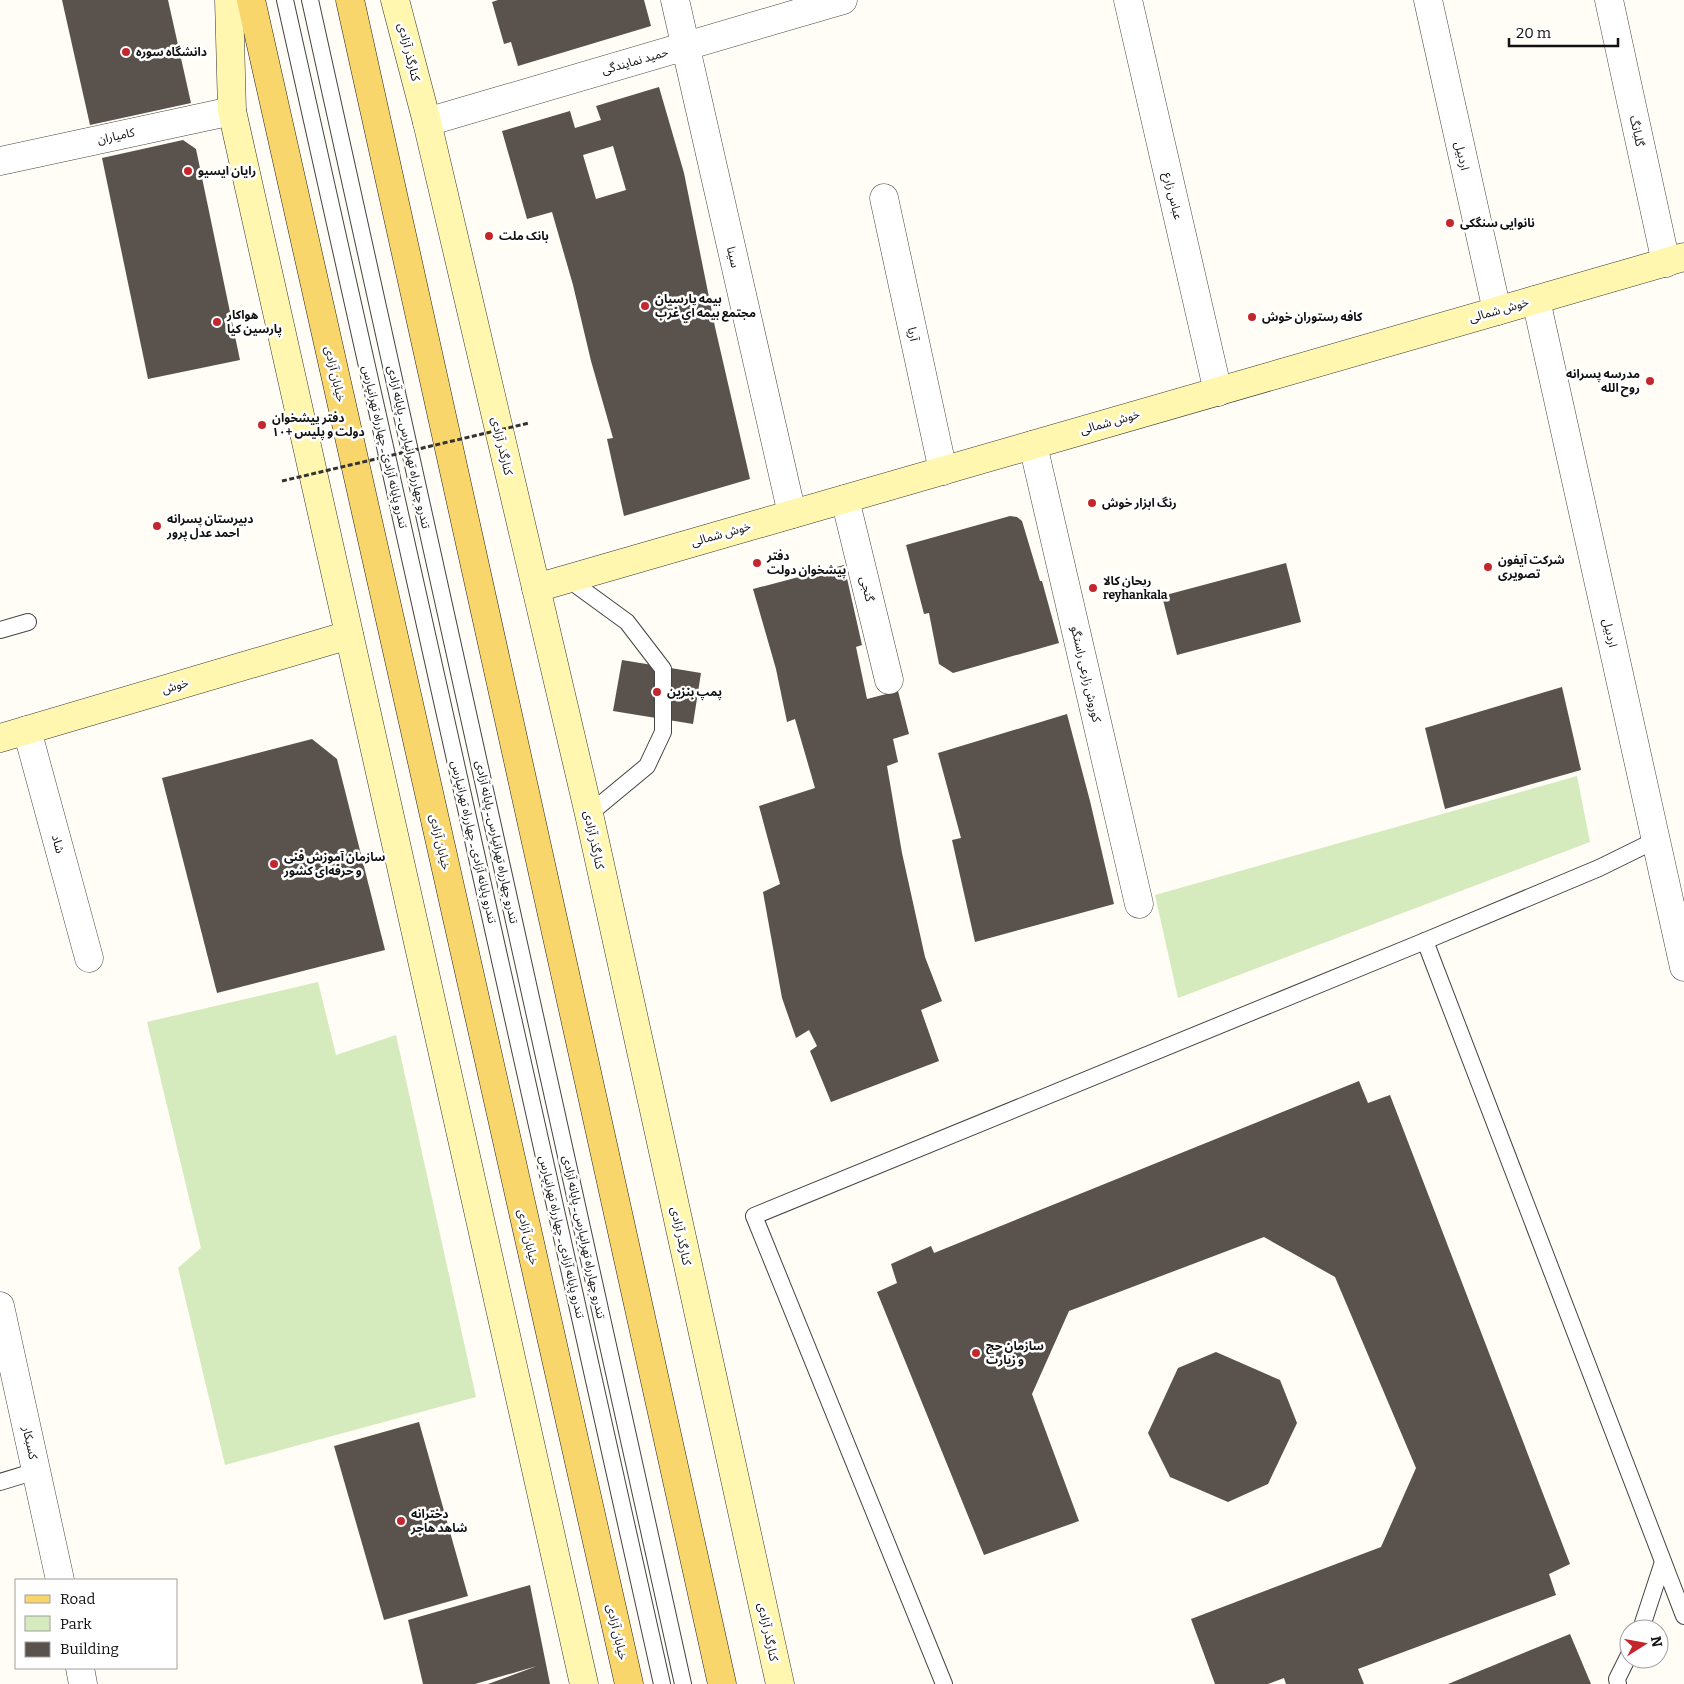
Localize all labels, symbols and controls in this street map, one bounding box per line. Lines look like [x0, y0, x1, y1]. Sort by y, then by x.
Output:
scale bar [1509, 15, 1618, 47]
street label: کنارگذر آزادی [395, 22, 423, 83]
text: 20 m [1516, 24, 1552, 42]
place label: دانشگاه سوره [136, 45, 207, 59]
street label: حمید نمایندگی [600, 45, 670, 77]
marker: دانشگاه سوره [120, 46, 132, 58]
street label: گلبانگ [1627, 114, 1647, 149]
street label: کامیاران [96, 125, 137, 147]
street label: اردبیل [1452, 140, 1472, 172]
place label: رایان ایسیو [198, 164, 256, 178]
marker: رایان ایسیو [182, 165, 194, 177]
street label: عباس زارع [1159, 171, 1185, 221]
place label: نانوایی سنگکی [1460, 216, 1535, 230]
marker: نانوایی سنگکی [1444, 217, 1456, 229]
place label: بانک ملت [499, 229, 549, 243]
marker: بانک ملت [483, 230, 495, 242]
street label: سینا [724, 245, 742, 269]
place label: بيمه پارسيان مجتمع بيمه اي غرب [655, 292, 756, 323]
street label: خوش شمالی [1468, 295, 1530, 325]
marker: بيمه پارسيان مجتمع بيمه اي غرب [639, 300, 651, 312]
place label: هواکار پارسین کیا [226, 308, 282, 338]
place label: کافه رستوران خوش [1262, 310, 1363, 324]
marker: کافه رستوران خوش [1246, 311, 1258, 323]
marker: هواکار پارسین کیا [211, 316, 223, 328]
street label: آریا [905, 326, 921, 343]
street label: خیابان آزادی [322, 345, 348, 403]
street label: تندرو پایانه آزادی ـ چهارراه تهرانپارس [358, 364, 411, 530]
street label: تندرو چهارراه تهرانپارس ـ پایانه آزادی [384, 364, 433, 531]
place label: مدرسه پسرانه روح الله [1566, 367, 1640, 397]
marker: مدرسه پسرانه روح الله [1644, 375, 1656, 387]
street label: خوش شمالی [1079, 407, 1141, 437]
place label: دفتر پیشخوان دولت و پلیس +۱۰ [272, 411, 365, 441]
street label: کنارگذر آزادی [489, 416, 516, 477]
marker: دفتر پیشخوان دولت و پلیس +۱۰ [256, 419, 268, 431]
place label: رنگ ابزار خوش [1102, 496, 1177, 510]
marker: رنگ ابزار خوش [1086, 497, 1098, 509]
place label: دبیرستان پسرانه احمد عدل پرور [166, 512, 254, 542]
street label: خوش شمالی [690, 519, 752, 549]
marker: دبیرستان پسرانه احمد عدل پرور [151, 520, 163, 532]
place label: دفتر پیشخوان دولت [766, 549, 846, 579]
place label: شرکت آیفون تصویری [1498, 553, 1565, 581]
marker: دفتر پیشخوان دولت [751, 557, 763, 569]
marker: شرکت آیفون تصویری [1482, 561, 1494, 573]
place label: ریحان کالا reyhankala [1103, 574, 1168, 602]
street label: گنجی [857, 575, 877, 604]
marker: ریحان کالا reyhankala [1087, 582, 1099, 594]
street label: اردبیل [1600, 617, 1620, 649]
street label: کوروش زارعی راستگو [1068, 625, 1104, 724]
street label: خوش [160, 675, 190, 697]
place label: پمپ بنزین [667, 685, 722, 701]
marker: پمپ بنزین [651, 686, 663, 698]
street label: تندرو پایانه آزادی ـ چهارراه تهرانپارس [447, 759, 500, 925]
street label: تندرو چهارراه تهرانپارس ـ پایانه آزادی [472, 759, 521, 926]
street label: کنارگذر آزادی [581, 810, 607, 871]
street label: خیابان آزادی [427, 813, 453, 871]
street label: شاد [49, 833, 67, 855]
place label: سازمان آموزش فنی و حرفه‌ای کشور [283, 850, 385, 878]
marker: سازمان آموزش فنی و حرفه‌ای کشور [268, 858, 280, 870]
street label: تندرو پایانه آزادی ـ چهارراه تهرانپارس [535, 1154, 588, 1320]
street label: تندرو چهارراه تهرانپارس ـ پایانه آزادی [559, 1154, 608, 1321]
street label: کنارگذر آزادی [668, 1206, 694, 1267]
street label: خیابان آزادی [515, 1208, 541, 1266]
place label: سازمان حج و زیارت [986, 1339, 1044, 1367]
marker: سازمان حج و زیارت [970, 1347, 982, 1359]
street label: کسبکار [19, 1424, 41, 1462]
place label: دخترانه شاهد هاجر [410, 1507, 467, 1535]
marker: دخترانه شاهد هاجر [395, 1515, 407, 1527]
legend [15, 1579, 178, 1669]
text: Road [60, 1590, 95, 1608]
street label: کنارگذر آزادی [755, 1602, 781, 1663]
street label: خیابان آزادی [604, 1603, 630, 1661]
text: Park [60, 1615, 92, 1633]
north arrow [1619, 1619, 1669, 1669]
text: N [1647, 1635, 1666, 1649]
text: Building [60, 1640, 119, 1658]

